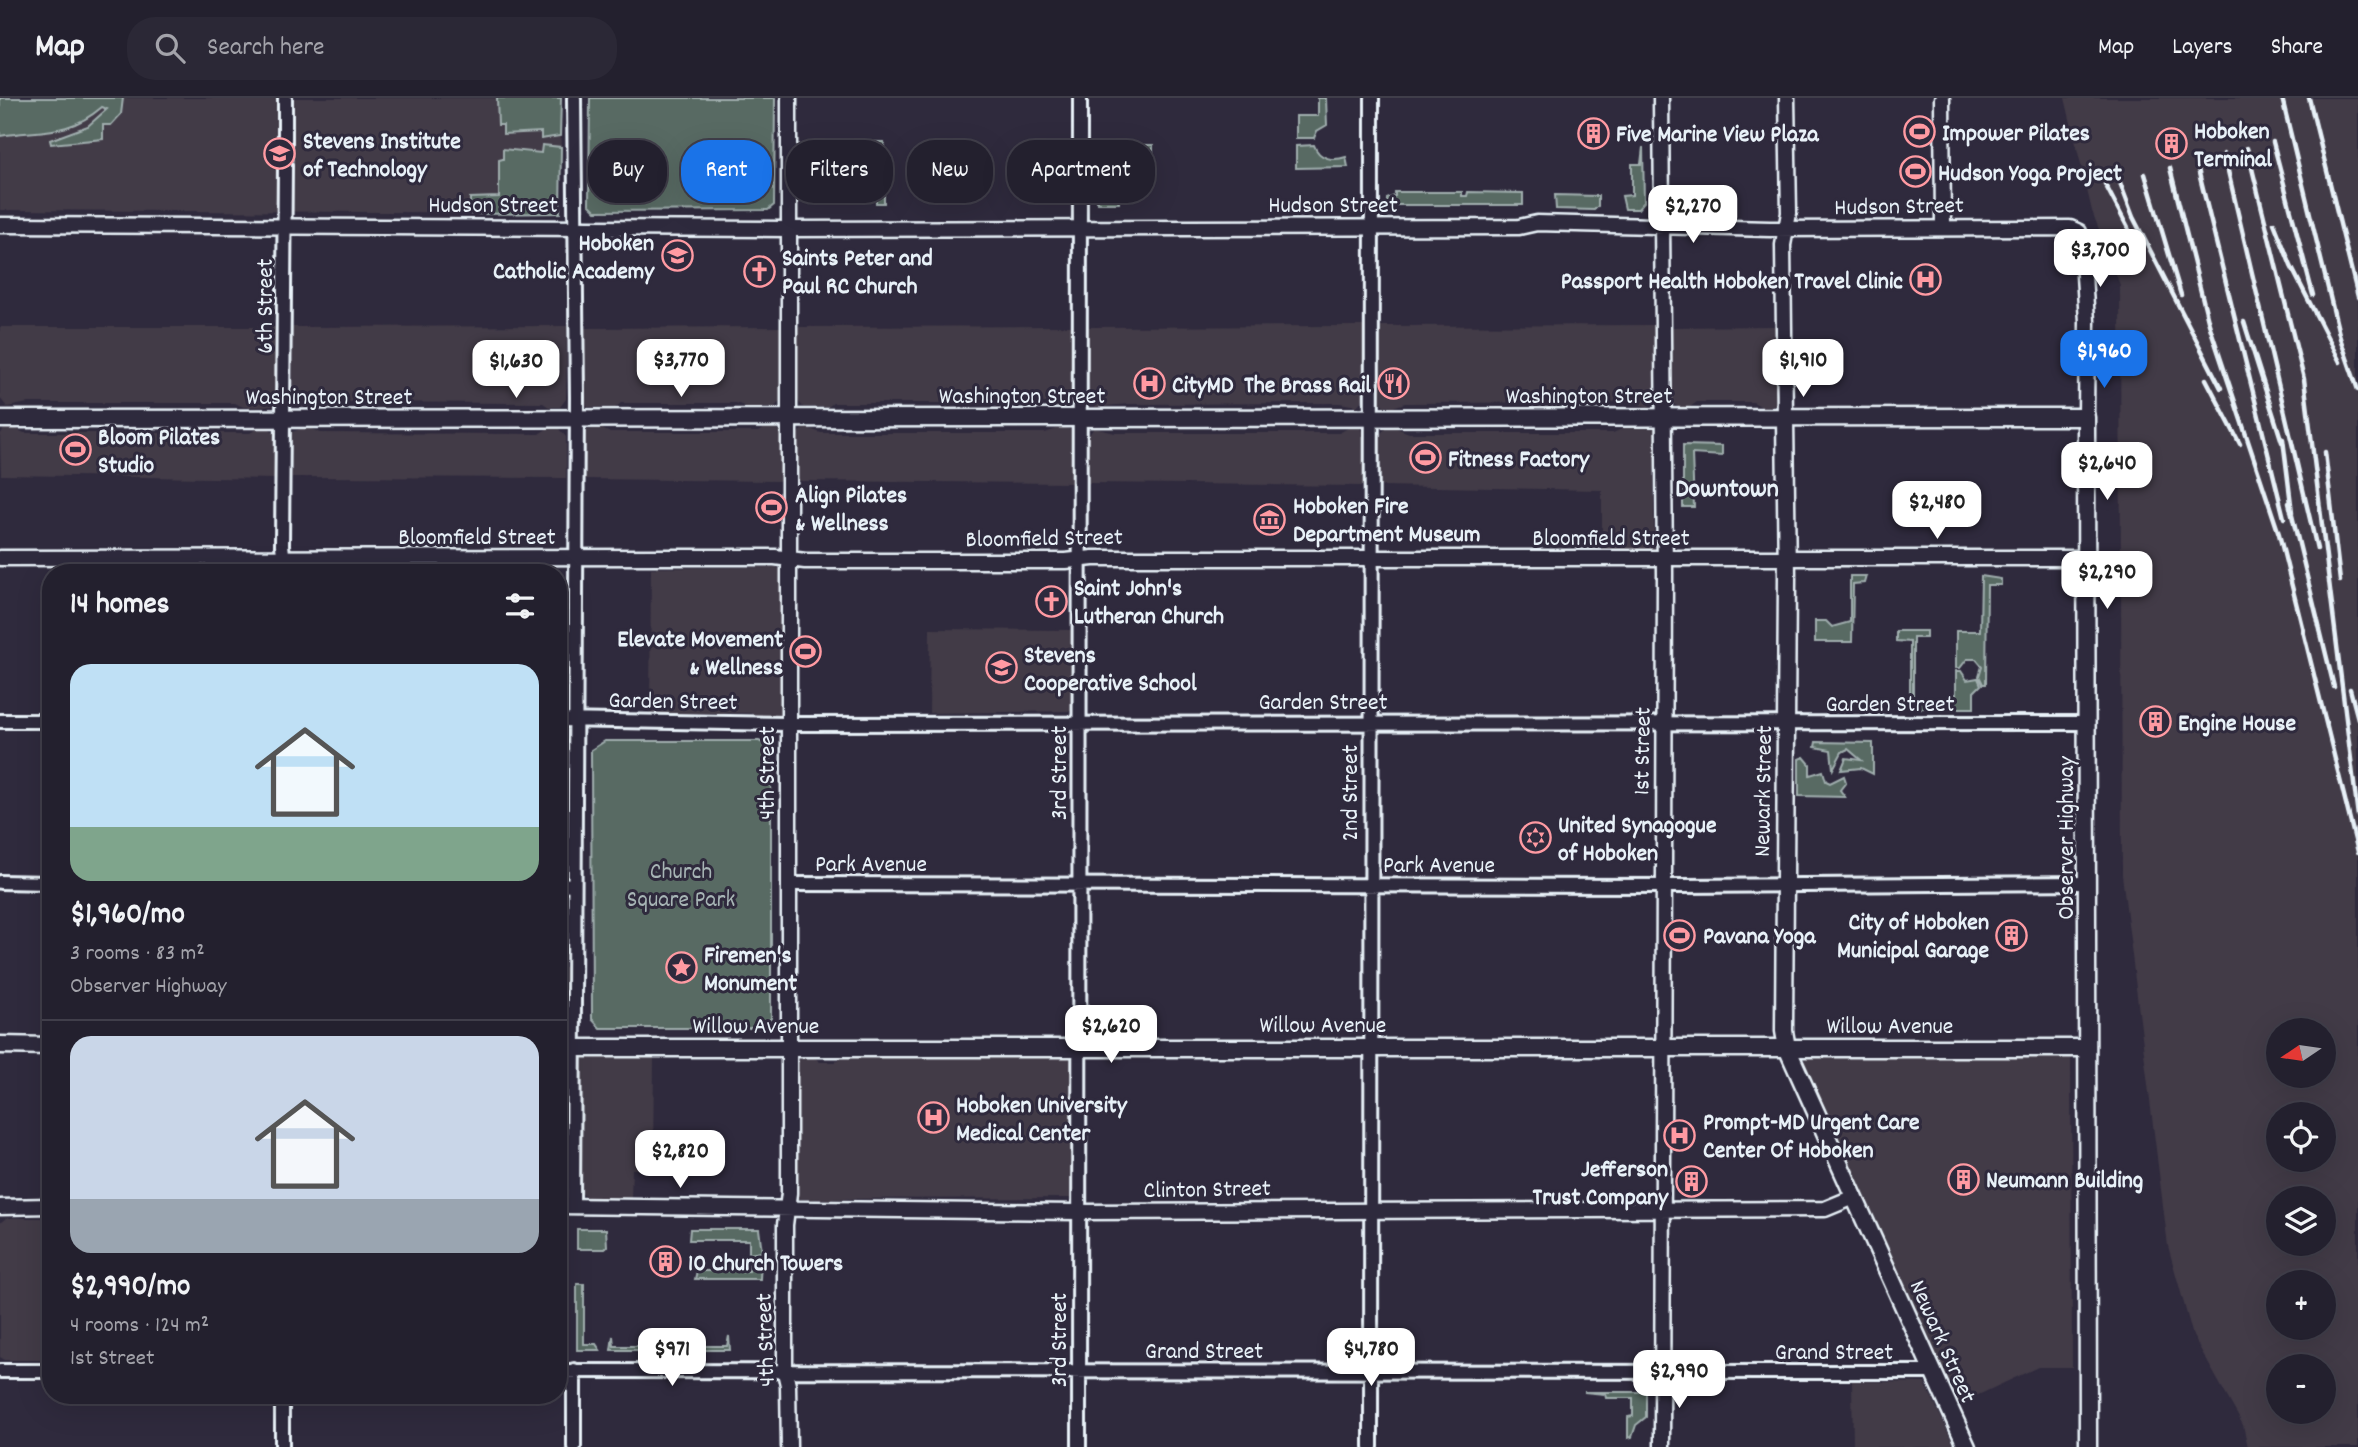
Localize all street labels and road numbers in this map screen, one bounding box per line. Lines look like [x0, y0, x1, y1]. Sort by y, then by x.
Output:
street label: Hudson Street [428, 190, 558, 224]
street label: Hudson Street [1268, 190, 1398, 224]
street label: Hudson Street [1834, 190, 1964, 226]
street label: 6th Street [250, 258, 284, 354]
street label: Washington Street [939, 381, 1105, 415]
street label: Washington Street [1506, 381, 1672, 415]
street label: Washington Street [246, 382, 412, 416]
street label: Bloomfield Street [398, 522, 556, 556]
street label: Bloomfield Street [965, 522, 1123, 558]
street label: Bloomfield Street [1532, 523, 1690, 557]
street label: Garden Street [608, 685, 738, 721]
street label: Garden Street [1259, 687, 1388, 721]
street label: Garden Street [1826, 689, 1955, 723]
street label: 1st Street [1626, 707, 1662, 795]
street label: Newark Street [1747, 725, 1783, 857]
street label: 4th Street [752, 726, 786, 820]
street label: 3rd Street [1044, 726, 1078, 820]
street label: 2nd Street [1335, 745, 1369, 841]
street label: Observer Highway [2051, 755, 2085, 920]
street label: Park Avenue [815, 849, 927, 883]
street label: Park Avenue [1383, 850, 1495, 884]
street label: Willow Avenue [1260, 1010, 1386, 1044]
street label: Willow Avenue [693, 1011, 819, 1045]
street label: Willow Avenue [1827, 1011, 1953, 1045]
street label: Clinton Street [1143, 1173, 1271, 1209]
street label: Newark Street [1899, 1275, 1984, 1409]
street label: 4th Street [748, 1292, 786, 1387]
street label: 3rd Street [1044, 1293, 1078, 1387]
street label: Grand Street [1145, 1336, 1263, 1370]
street label: Grand Street [1775, 1337, 1893, 1371]

